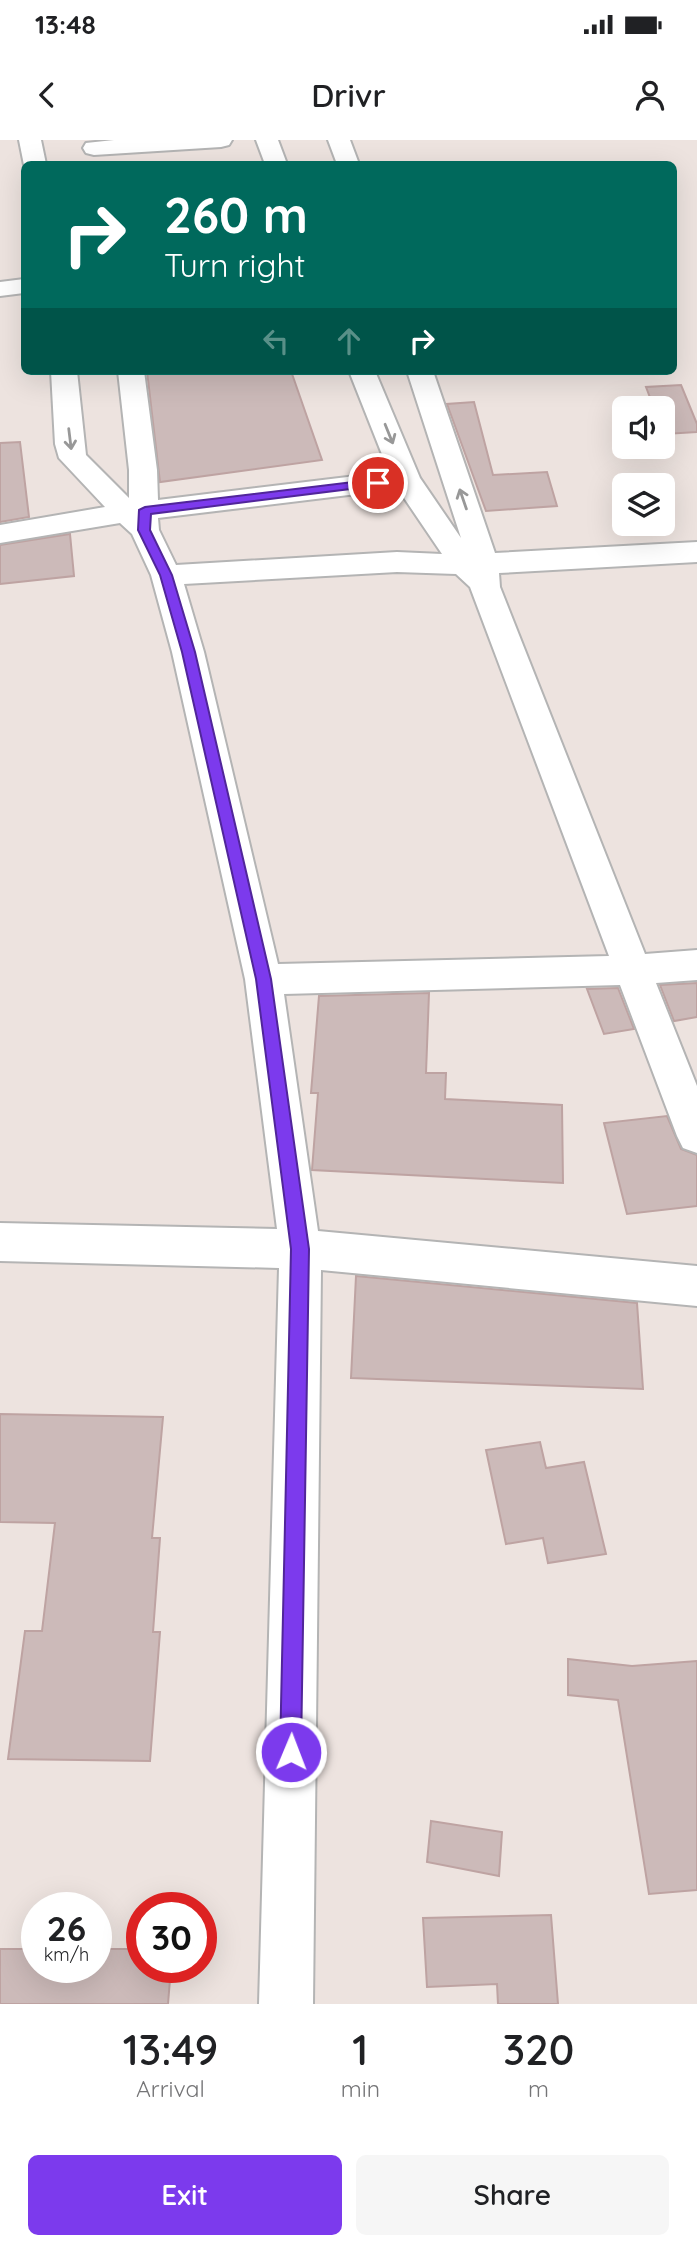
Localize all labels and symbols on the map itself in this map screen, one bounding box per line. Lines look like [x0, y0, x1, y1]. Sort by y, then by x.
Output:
one-way arrow [383, 422, 396, 444]
one-way arrow [63, 427, 76, 450]
pin [348, 453, 408, 513]
one-way arrow [455, 488, 468, 510]
position arrow [254, 1715, 328, 1789]
speed limit sign: 30 [126, 1892, 217, 1983]

